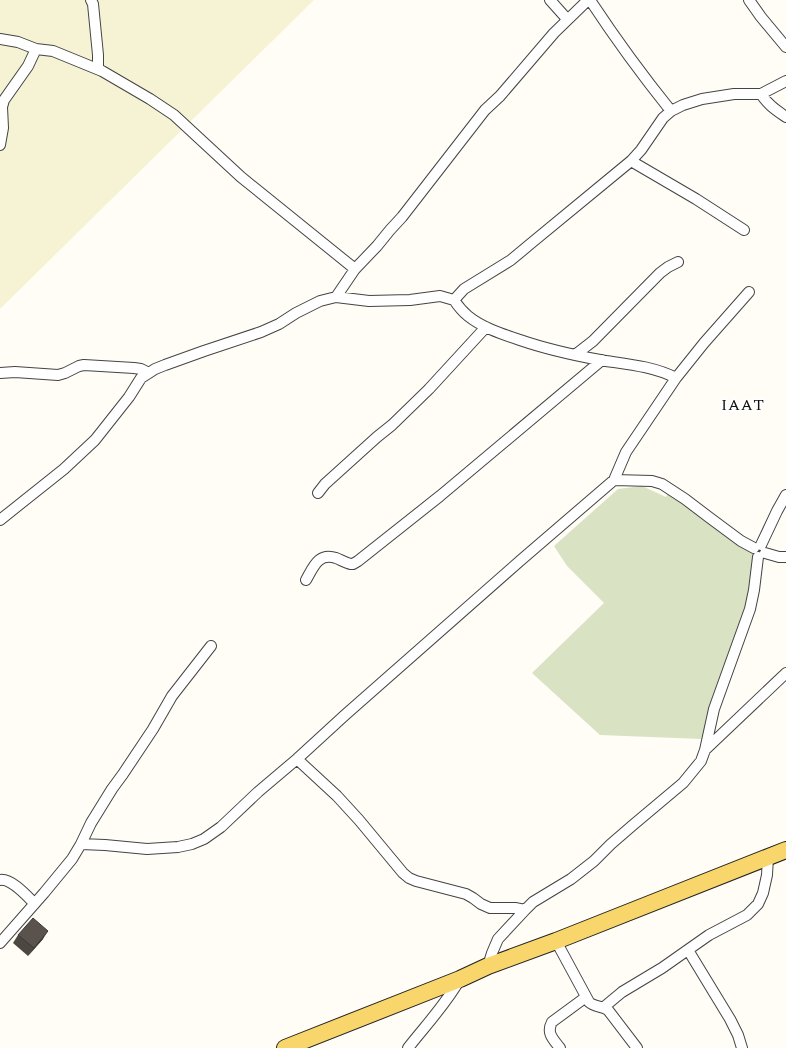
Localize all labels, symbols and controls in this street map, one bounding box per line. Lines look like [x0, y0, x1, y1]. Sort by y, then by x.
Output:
district label: IAAT [721, 393, 765, 417]

